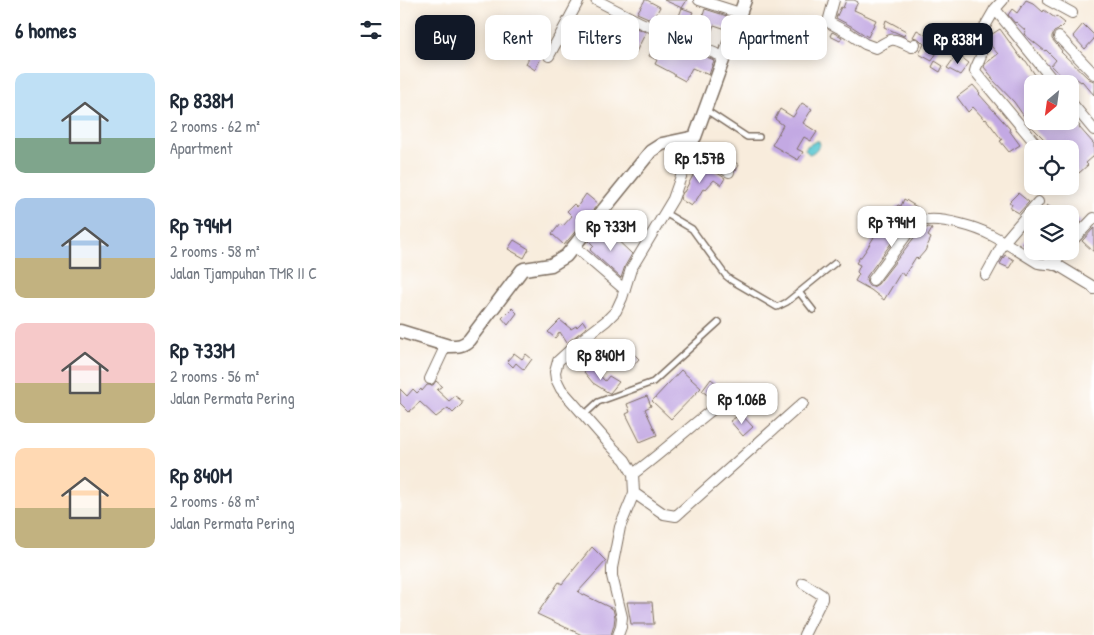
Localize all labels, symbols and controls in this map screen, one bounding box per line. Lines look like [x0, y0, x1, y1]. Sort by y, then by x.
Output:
chip: Buy [415, 15, 475, 60]
chip: Rent [485, 15, 551, 60]
chip: Filters [561, 15, 639, 60]
chip: New [649, 15, 711, 60]
chip: Apartment [721, 15, 827, 60]
text: 6 homes [15, 16, 76, 45]
icon: filters [357, 16, 385, 44]
pin: Rp 838M [912, 22, 1004, 65]
text: Rp 838M [934, 28, 982, 50]
north arrow [1024, 75, 1079, 130]
map controls [1024, 75, 1079, 260]
text: Rp 838M [170, 86, 233, 115]
icon: home [55, 93, 115, 153]
text: 2 rooms · 62 m² [170, 115, 260, 137]
text: Apartment [170, 137, 233, 159]
button: locate [1024, 140, 1079, 195]
pin: Rp 1.57B [648, 142, 752, 184]
text: Rp 1.57B [675, 147, 725, 169]
button: layers [1024, 205, 1079, 260]
pin: Rp 794M [846, 206, 938, 248]
pin: Rp 733M [565, 210, 657, 252]
text: Rp 794M [170, 211, 232, 240]
text: Rp 794M [868, 211, 916, 233]
text: Rp 733M [586, 215, 636, 237]
icon: home [55, 218, 115, 278]
text: 2 rooms · 58 m² [170, 240, 260, 262]
text: Jalan Tjampuhan TMR II C [170, 262, 317, 284]
text: Rp 733M [170, 336, 235, 365]
pin: Rp 840M [555, 338, 647, 381]
icon: home [55, 343, 115, 403]
text: Rp 840M [577, 344, 625, 366]
text: 2 rooms · 56 m² [170, 365, 259, 387]
pin: Rp 1.06B [690, 382, 794, 425]
text: Jalan Permata Pering [170, 387, 295, 409]
text: Rp 1.06B [718, 388, 766, 410]
text: Rp 840M [170, 461, 232, 490]
icon: home [55, 468, 115, 528]
text: 2 rooms · 68 m² [170, 490, 259, 512]
text: Jalan Permata Pering [170, 512, 295, 534]

